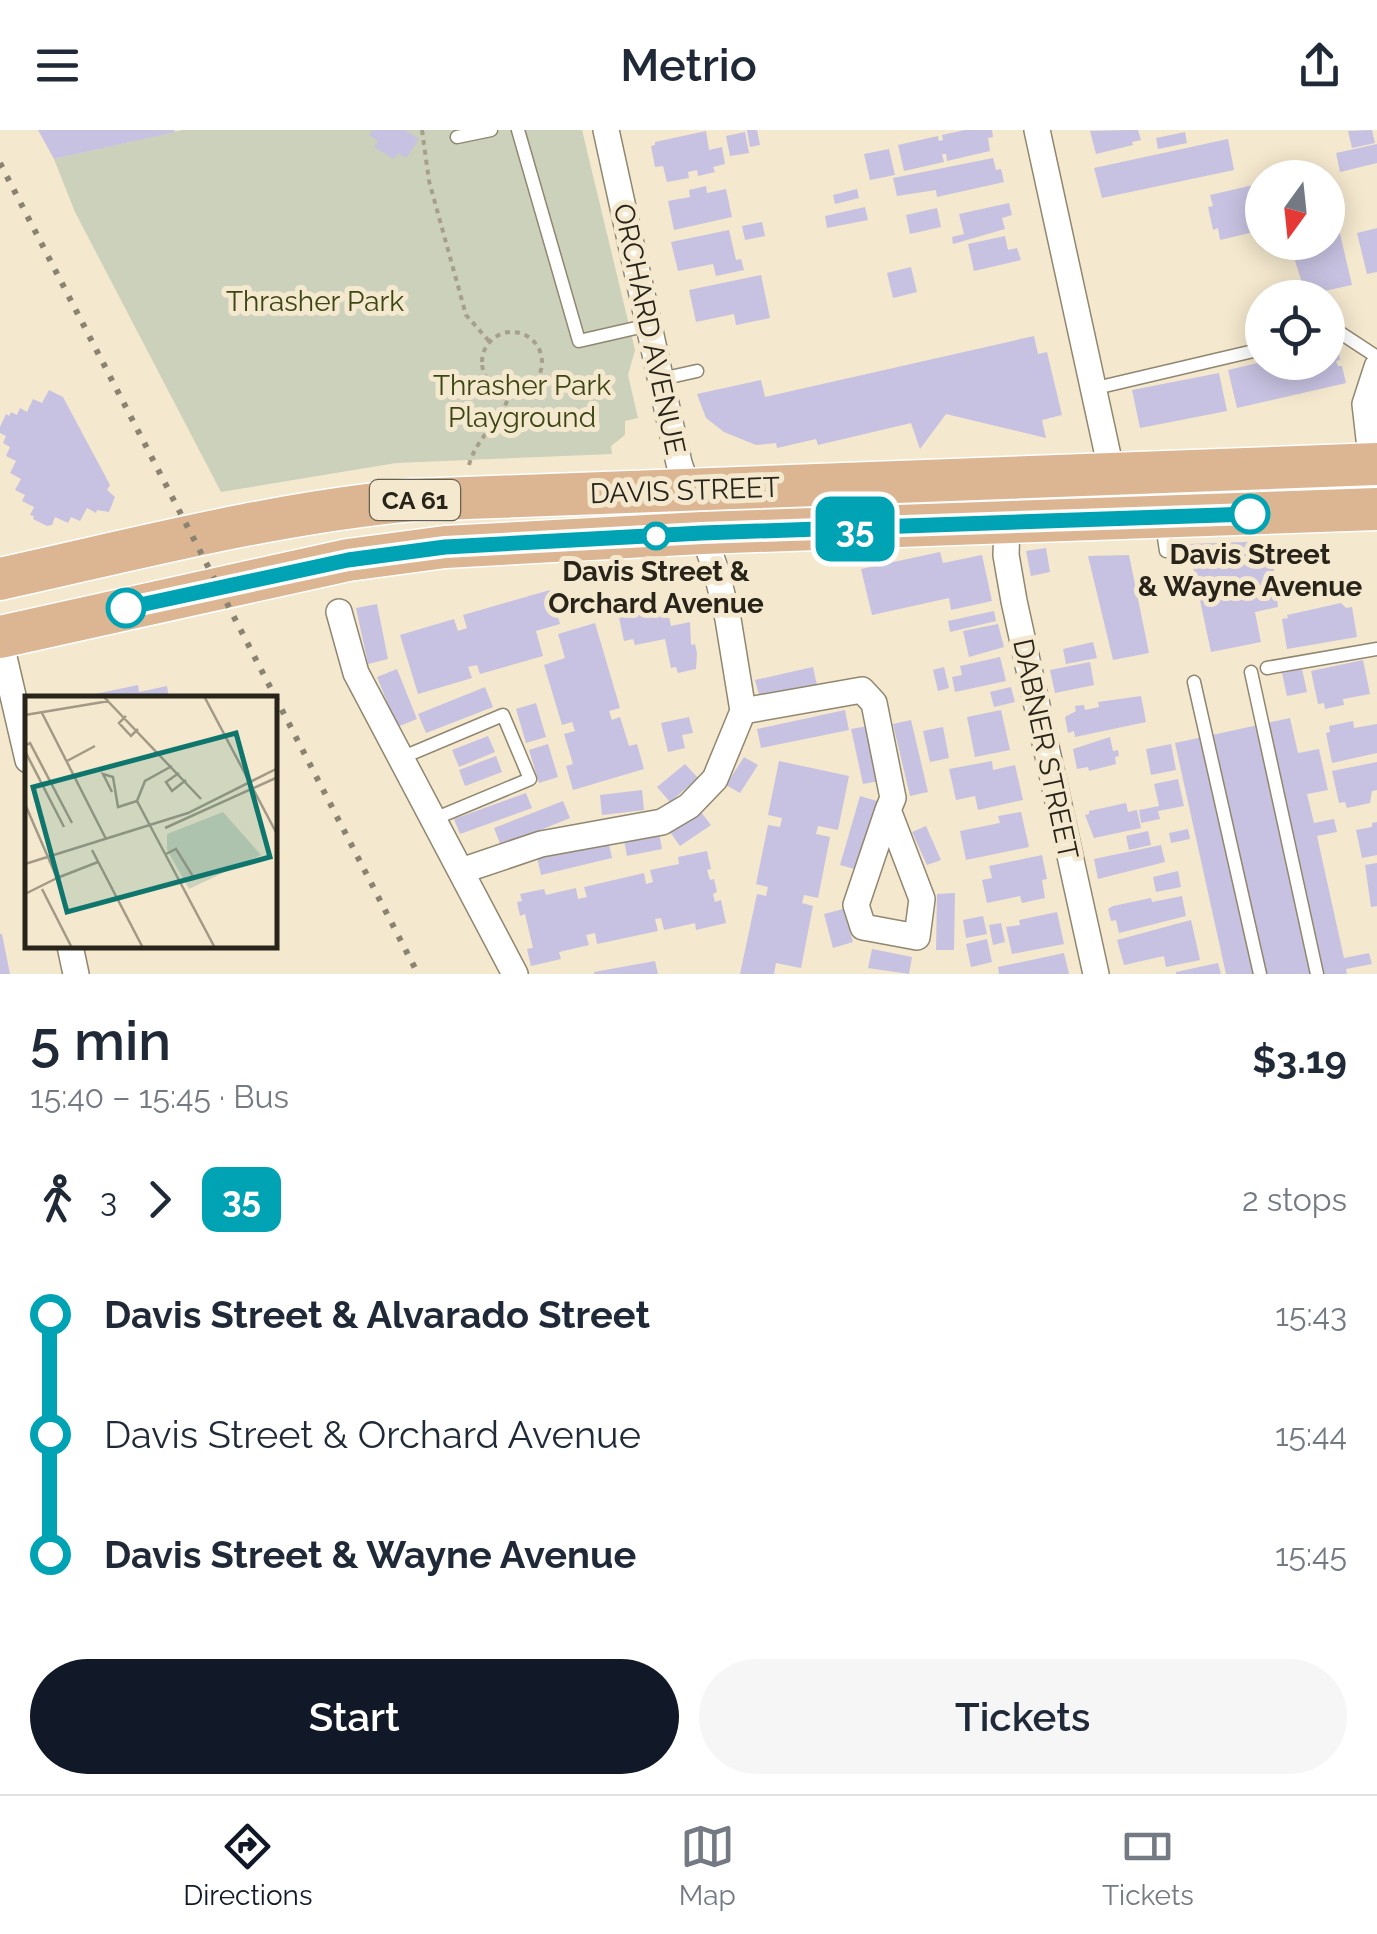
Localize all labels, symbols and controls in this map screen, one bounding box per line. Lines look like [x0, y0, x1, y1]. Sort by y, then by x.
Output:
icon: menu [30, 38, 85, 93]
icon: share [1292, 38, 1347, 93]
text: Metrio [620, 39, 757, 92]
north arrow [1245, 160, 1345, 260]
map controls [1245, 160, 1345, 380]
street label: ORCHARD AVENUE [607, 201, 692, 458]
button: locate [1245, 280, 1345, 380]
park label: Thrasher Park [226, 285, 404, 318]
park label: Thrasher Park Playground [433, 369, 611, 434]
street label: DAVIS STREET [589, 471, 781, 510]
road number: CA 61 [370, 480, 460, 520]
marker: Davis Street & Wayne Avenue [1231, 495, 1269, 533]
line badge: 35 [810, 496, 900, 562]
text: 35 [836, 509, 874, 550]
marker: Davis Street & Orchard Avenue [643, 523, 669, 549]
place label: Davis Street & Wayne Avenue [1138, 538, 1362, 603]
place label: Davis Street & Orchard Avenue [548, 555, 764, 620]
unlabelled marker [107, 589, 145, 627]
street label: DABNER STREET [1006, 636, 1085, 862]
inset map [25, 696, 278, 949]
text: 5 min [30, 1008, 171, 1073]
text: $3.19 [1252, 1037, 1347, 1082]
text: 15:40 – 15:45 · Bus [30, 1078, 289, 1115]
icon: walk [30, 1172, 85, 1227]
icon: forward [132, 1172, 187, 1227]
text: 35 [222, 1179, 261, 1220]
text: 3 [100, 1181, 117, 1218]
text: 2 stops [1242, 1181, 1347, 1218]
text: Davis Street & Alvarado Street [104, 1292, 650, 1337]
text: 15:43 [1275, 1296, 1347, 1333]
text: Davis Street & Orchard Avenue [104, 1412, 641, 1457]
text: 15:44 [1275, 1416, 1347, 1453]
text: Davis Street & Wayne Avenue [104, 1532, 636, 1577]
text: 15:45 [1275, 1536, 1347, 1573]
button: Start [30, 1659, 679, 1774]
button: Tickets [699, 1659, 1347, 1774]
tab: Directions [183, 1819, 312, 1912]
tab: Map [679, 1819, 736, 1912]
tab: Tickets [1102, 1819, 1194, 1912]

